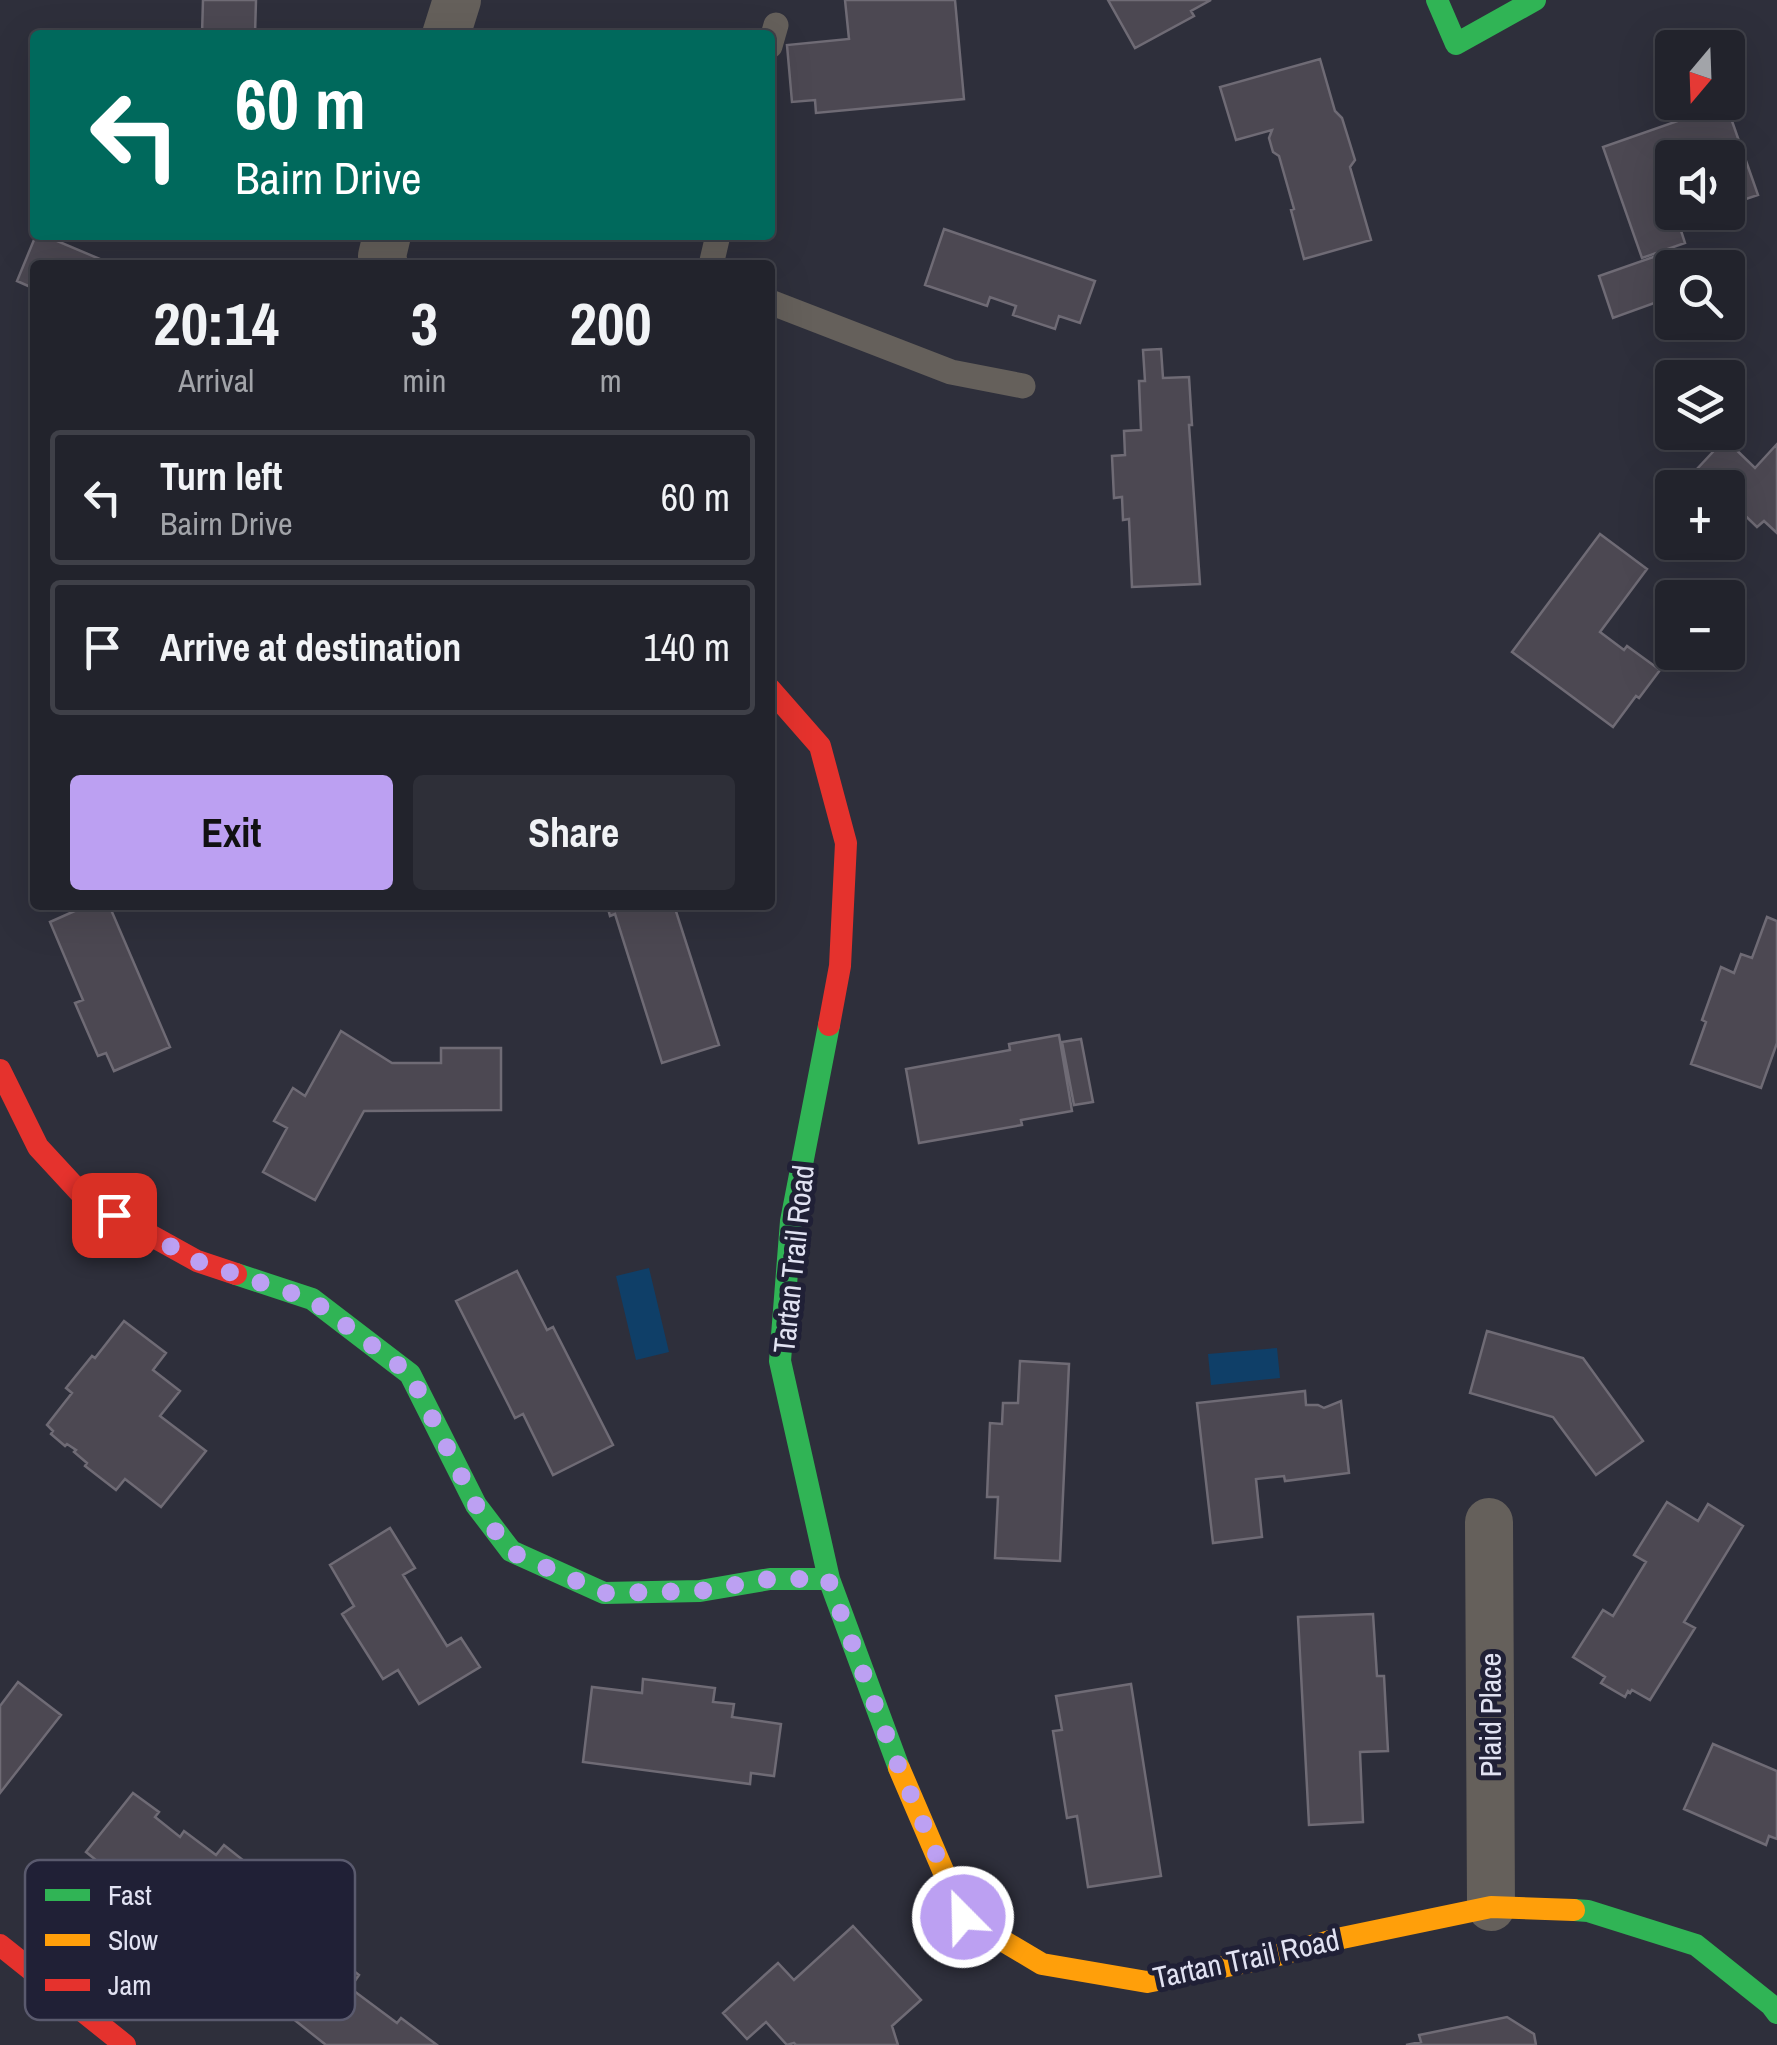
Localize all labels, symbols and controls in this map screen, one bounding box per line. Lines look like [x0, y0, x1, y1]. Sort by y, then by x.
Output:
north arrow [1655, 30, 1745, 120]
map controls [1655, 30, 1745, 670]
text: 60 m [235, 57, 366, 151]
icon: left [70, 70, 200, 200]
button: sound [1655, 140, 1745, 230]
text: Bairn Drive [235, 147, 422, 208]
button: search [1655, 250, 1745, 340]
text: 20:14 [153, 283, 279, 364]
text: 3 [411, 283, 438, 364]
text: 200 [570, 283, 652, 364]
text: Arrival [178, 359, 254, 402]
text: min [402, 359, 446, 402]
text: m [600, 359, 622, 402]
button: layers [1655, 360, 1745, 450]
text: Turn left [160, 451, 282, 502]
icon: left [75, 470, 130, 525]
button: + [1655, 470, 1745, 560]
text: 60 m [661, 472, 730, 523]
text: Bairn Drive [160, 502, 293, 545]
button: − [1655, 580, 1745, 670]
icon: arrive [75, 620, 130, 675]
text: Arrive at destination [160, 622, 461, 673]
text: 140 m [643, 622, 730, 673]
button: Exit [70, 775, 393, 890]
button: Share [413, 775, 735, 890]
street label: Tartan Trail Road [763, 1163, 823, 1355]
pin [72, 1173, 157, 1258]
icon: arrive [87, 1188, 142, 1243]
street label: Plaid Place [1470, 1653, 1510, 1777]
legend [25, 1860, 355, 2020]
position arrow [911, 1865, 1015, 1969]
text: Fast [108, 1876, 152, 1914]
street label: Tartan Trail Road [1149, 1919, 1343, 1997]
text: Slow [108, 1921, 158, 1959]
text: Jam [108, 1966, 151, 2004]

